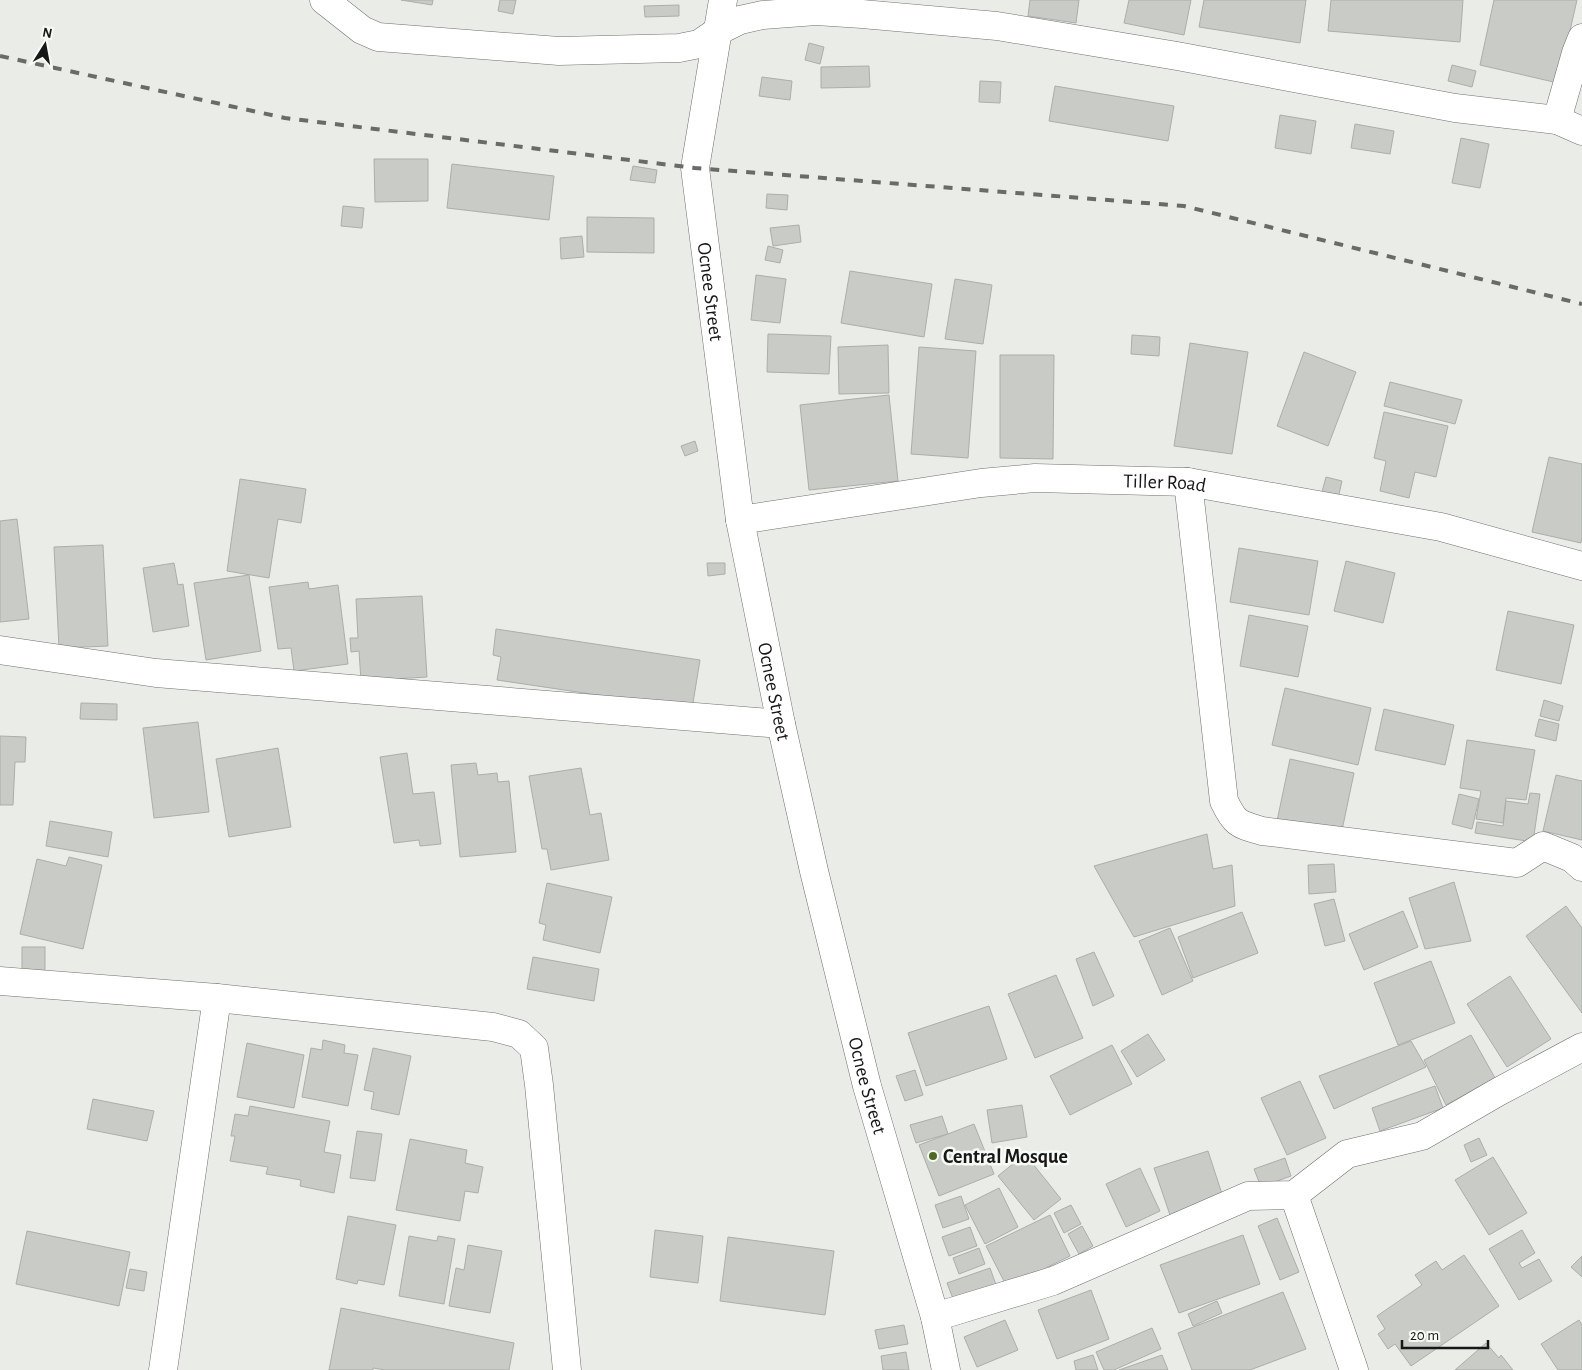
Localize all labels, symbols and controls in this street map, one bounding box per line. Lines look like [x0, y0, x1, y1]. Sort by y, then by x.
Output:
north arrow [20, 20, 70, 70]
text: N [41, 25, 53, 41]
street label: Ocnee Street [694, 241, 726, 343]
street label: Tiller Road [1123, 471, 1208, 496]
street label: Ocnee Street [754, 641, 794, 743]
street label: Ocnee Street [844, 1035, 890, 1137]
place label: Central Mosque [943, 1147, 1068, 1167]
marker: Central Mosque [927, 1150, 939, 1162]
scale bar [1402, 1318, 1488, 1350]
text: 20 m [1410, 1328, 1439, 1343]

